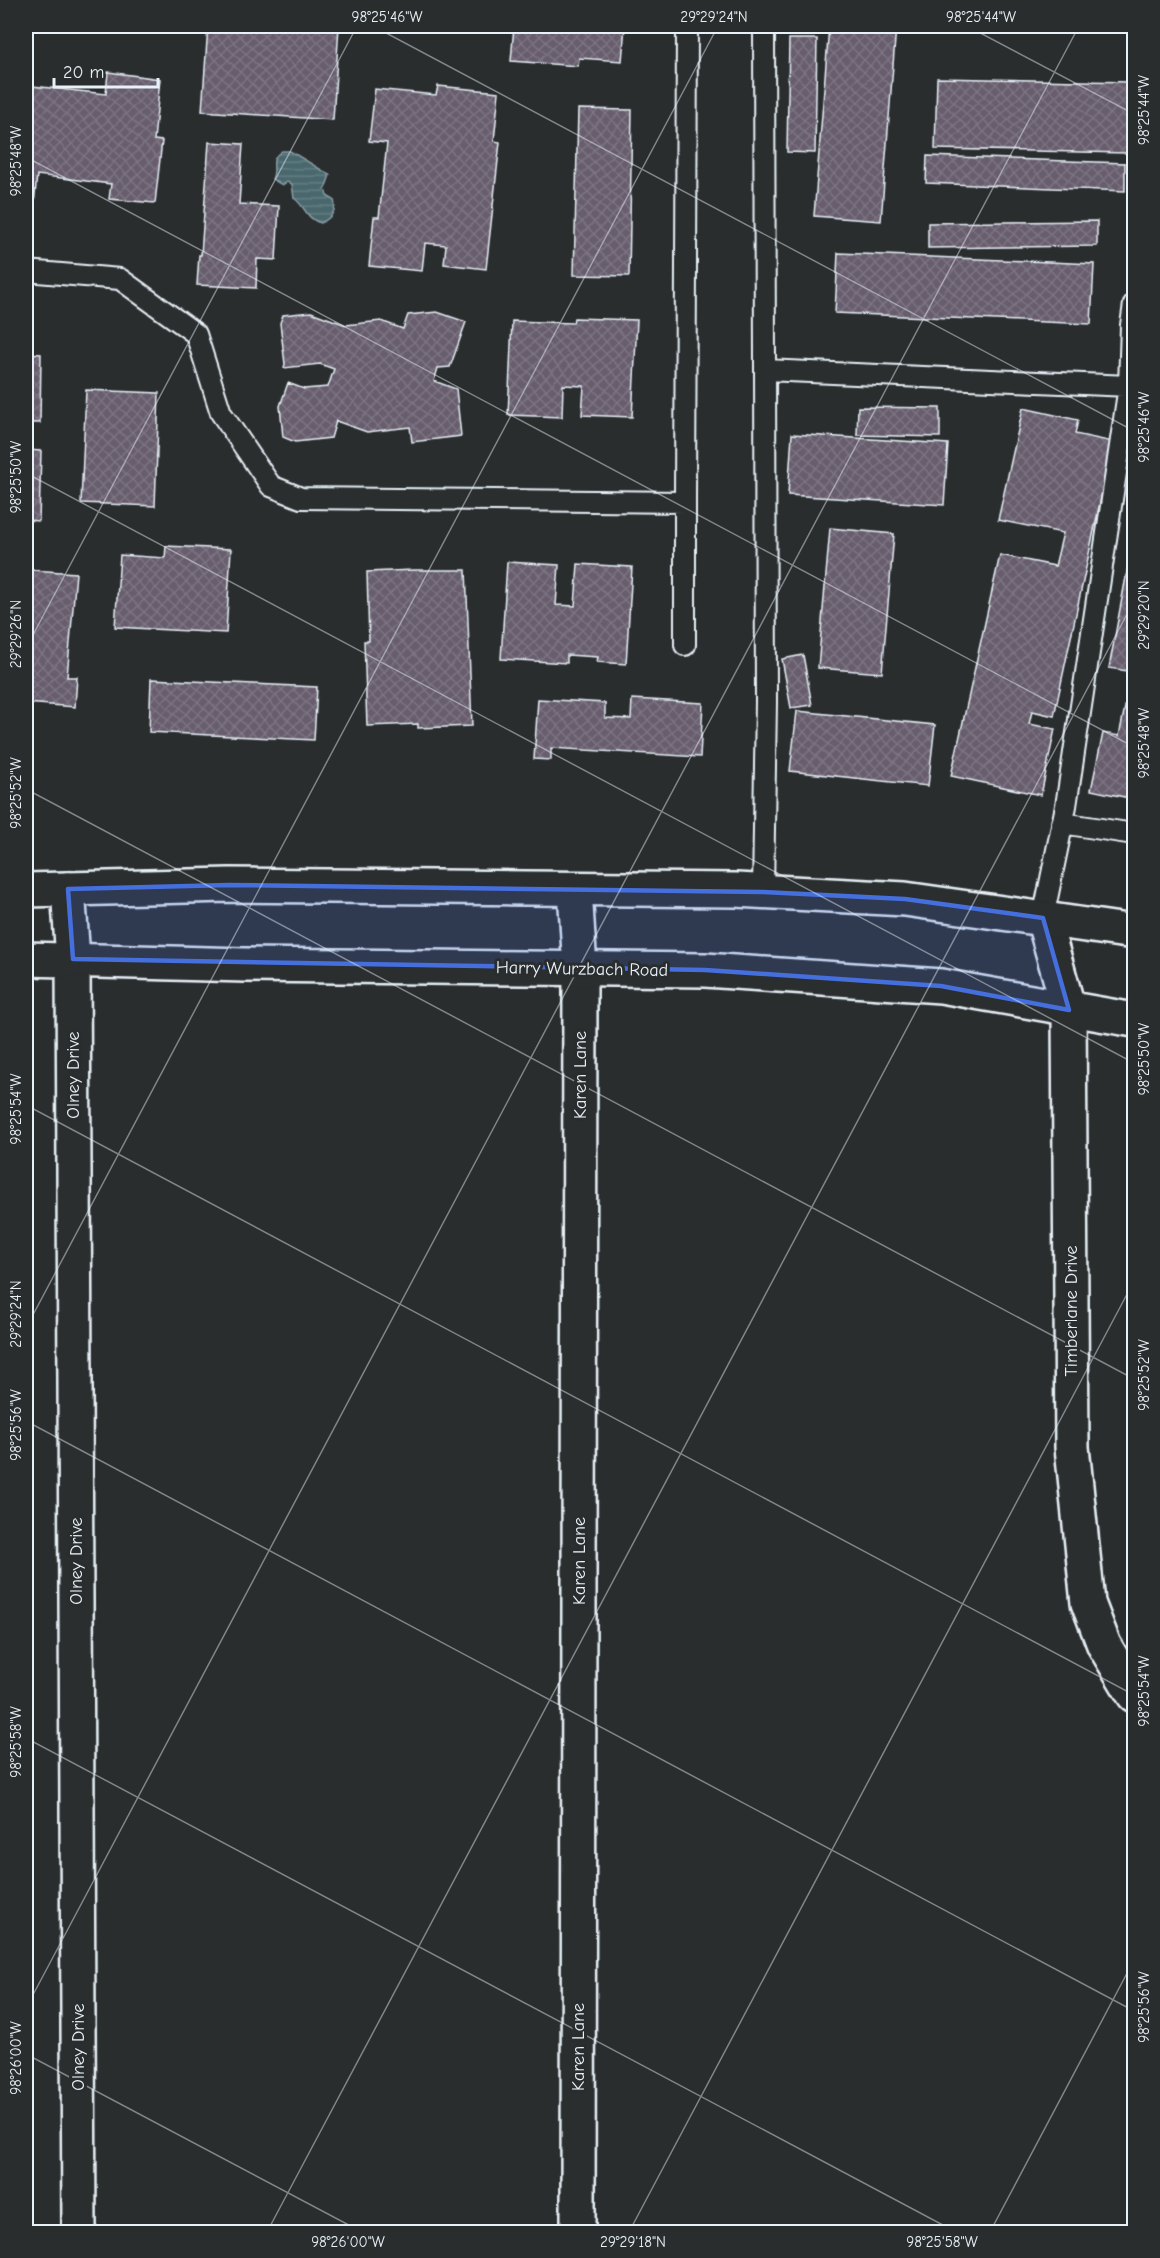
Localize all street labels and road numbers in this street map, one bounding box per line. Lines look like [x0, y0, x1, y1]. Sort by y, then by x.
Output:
street label: Harry Wurzbach Road [496, 957, 668, 981]
street label: Olney Drive [63, 1031, 84, 1119]
street label: Karen Lane [570, 1031, 591, 1119]
street label: Timberlane Drive [1061, 1245, 1082, 1377]
street label: Olney Drive [66, 1517, 87, 1605]
street label: Karen Lane [569, 1517, 590, 1605]
street label: Olney Drive [68, 2003, 89, 2091]
street label: Karen Lane [568, 2003, 589, 2091]

